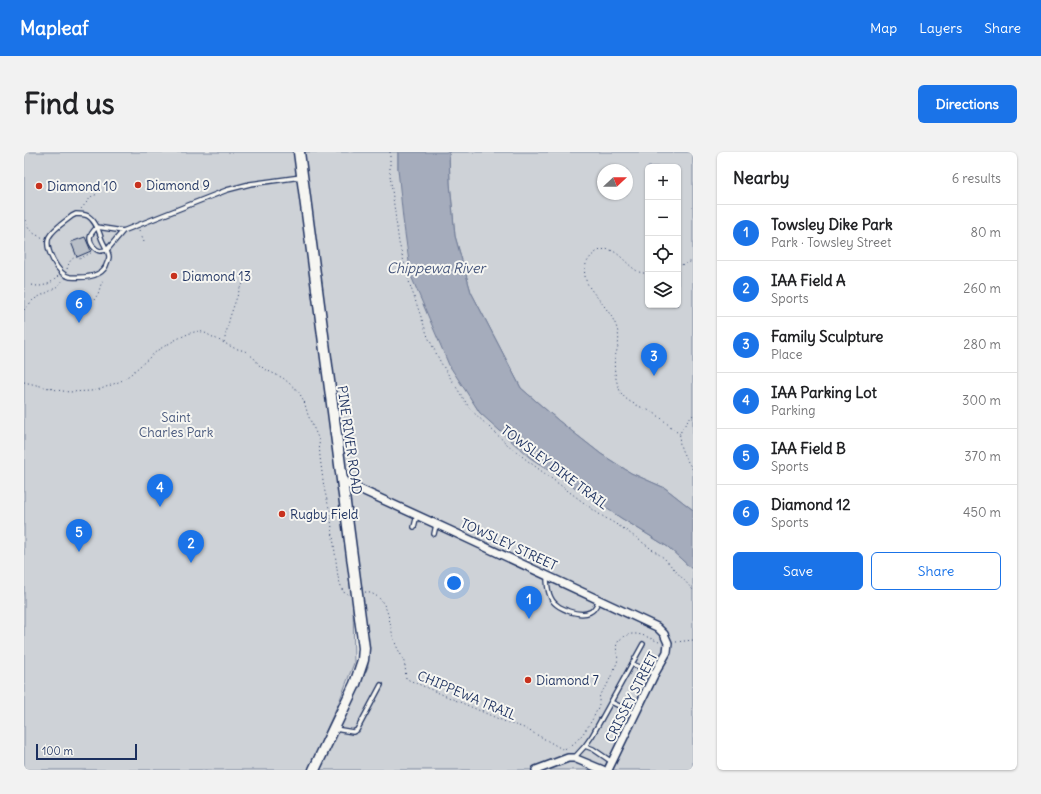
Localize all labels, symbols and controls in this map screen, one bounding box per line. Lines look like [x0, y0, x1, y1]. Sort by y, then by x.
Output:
text: Mapleaf [20, 16, 89, 40]
text: Map [870, 19, 897, 37]
text: Layers [919, 19, 962, 37]
text: Share [984, 19, 1021, 37]
button: Directions [918, 85, 1017, 123]
text: Find us [24, 86, 115, 122]
north arrow [597, 164, 633, 200]
map controls [645, 164, 681, 308]
button: + [645, 164, 681, 200]
text: Nearby [733, 167, 789, 189]
text: 6 results [952, 170, 1001, 187]
place label: Diamond 9 [146, 177, 210, 194]
place label: Diamond 10 [47, 178, 117, 195]
marker: Diamond 9 [133, 180, 143, 190]
marker: Diamond 10 [34, 181, 44, 191]
button: − [645, 200, 681, 236]
text: Towsley Dike Park [771, 215, 893, 234]
text: 1 [743, 224, 749, 241]
text: 80 m [970, 224, 1001, 241]
text: Park · Towsley Street [771, 234, 891, 251]
button: locate [645, 236, 681, 272]
water label: Chippewa River [387, 259, 487, 277]
place label: Diamond 13 [182, 268, 251, 285]
marker: Diamond 13 [169, 271, 179, 281]
text: IAA Field A [771, 271, 846, 290]
button: layers [645, 272, 681, 308]
text: 2 [742, 280, 750, 297]
text: 260 m [963, 280, 1001, 297]
pin: 6 [66, 290, 92, 323]
text: Sports [771, 290, 809, 307]
text: Family Sculpture [771, 327, 883, 346]
text: 3 [742, 336, 750, 353]
text: 280 m [963, 336, 1001, 353]
pin: 3 [641, 343, 667, 376]
text: Place [771, 346, 802, 363]
text: IAA Parking Lot [771, 383, 877, 402]
street label: PINE RIVER ROAD [333, 384, 366, 496]
text: 4 [742, 392, 750, 409]
text: 300 m [962, 392, 1001, 409]
text: Parking [771, 402, 816, 419]
park label: Saint Charles Park [139, 409, 214, 441]
street label: TOWSLEY DIKE TRAIL [498, 422, 612, 513]
text: IAA Field B [771, 439, 846, 458]
text: 5 [742, 448, 750, 465]
text: 370 m [964, 448, 1001, 465]
text: Sports [771, 458, 809, 475]
pin: 4 [147, 474, 173, 507]
text: Diamond 12 [771, 495, 850, 514]
text: 6 [742, 504, 750, 521]
text: 450 m [963, 504, 1001, 521]
place label: Rugby Field [290, 506, 359, 523]
marker: Rugby Field [277, 509, 287, 519]
text: Sports [771, 514, 809, 531]
street label: TOWSLEY STREET [458, 515, 560, 574]
pin: 5 [66, 519, 92, 552]
pin: 2 [178, 530, 204, 563]
button: Save [733, 552, 863, 590]
button: Share [871, 552, 1001, 590]
your location [444, 573, 464, 593]
pin: 1 [516, 586, 542, 619]
street label: CRISSEY STREET [601, 649, 662, 745]
street label: CHIPPEWA TRAIL [415, 667, 519, 724]
place label: Diamond 7 [536, 672, 600, 689]
marker: Diamond 7 [523, 675, 533, 685]
scale bar [36, 742, 137, 761]
text: 100 m [42, 744, 73, 758]

